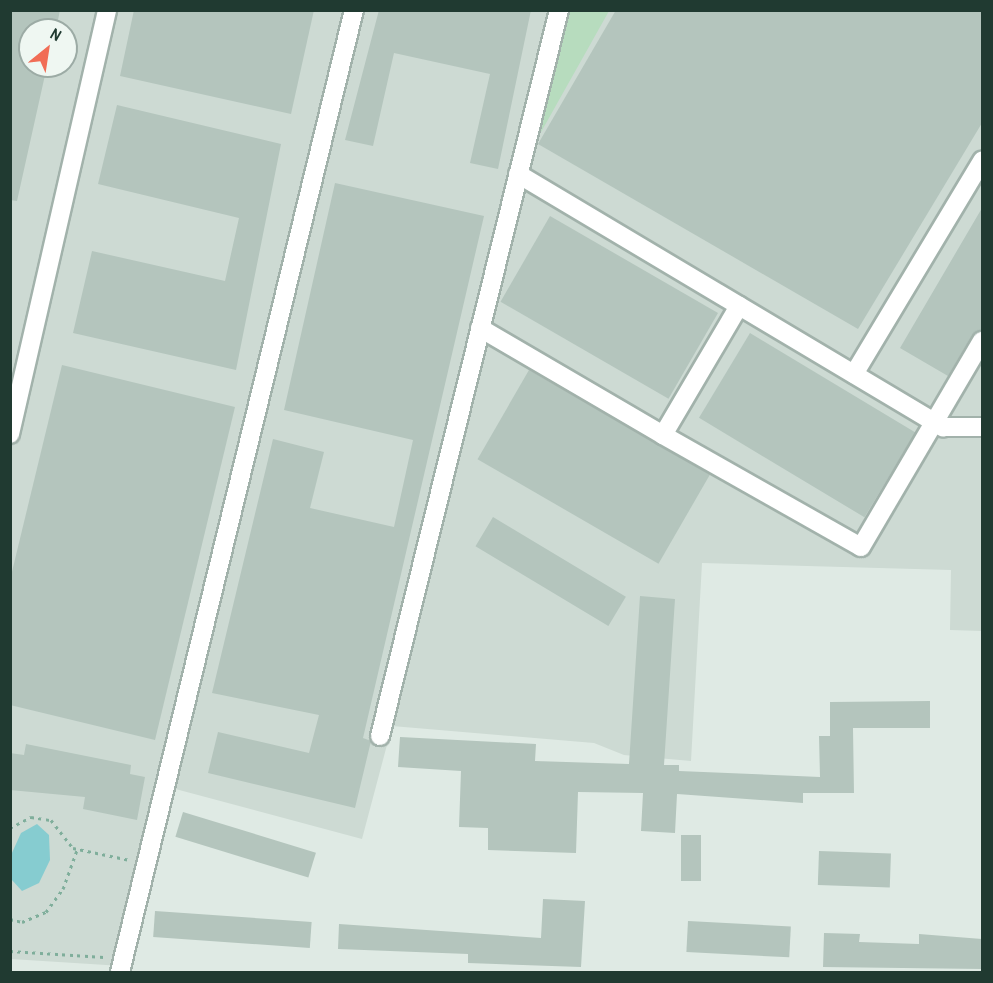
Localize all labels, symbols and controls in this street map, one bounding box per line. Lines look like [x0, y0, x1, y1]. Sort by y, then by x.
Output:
north arrow [18, 18, 78, 78]
text: N [46, 22, 66, 46]

